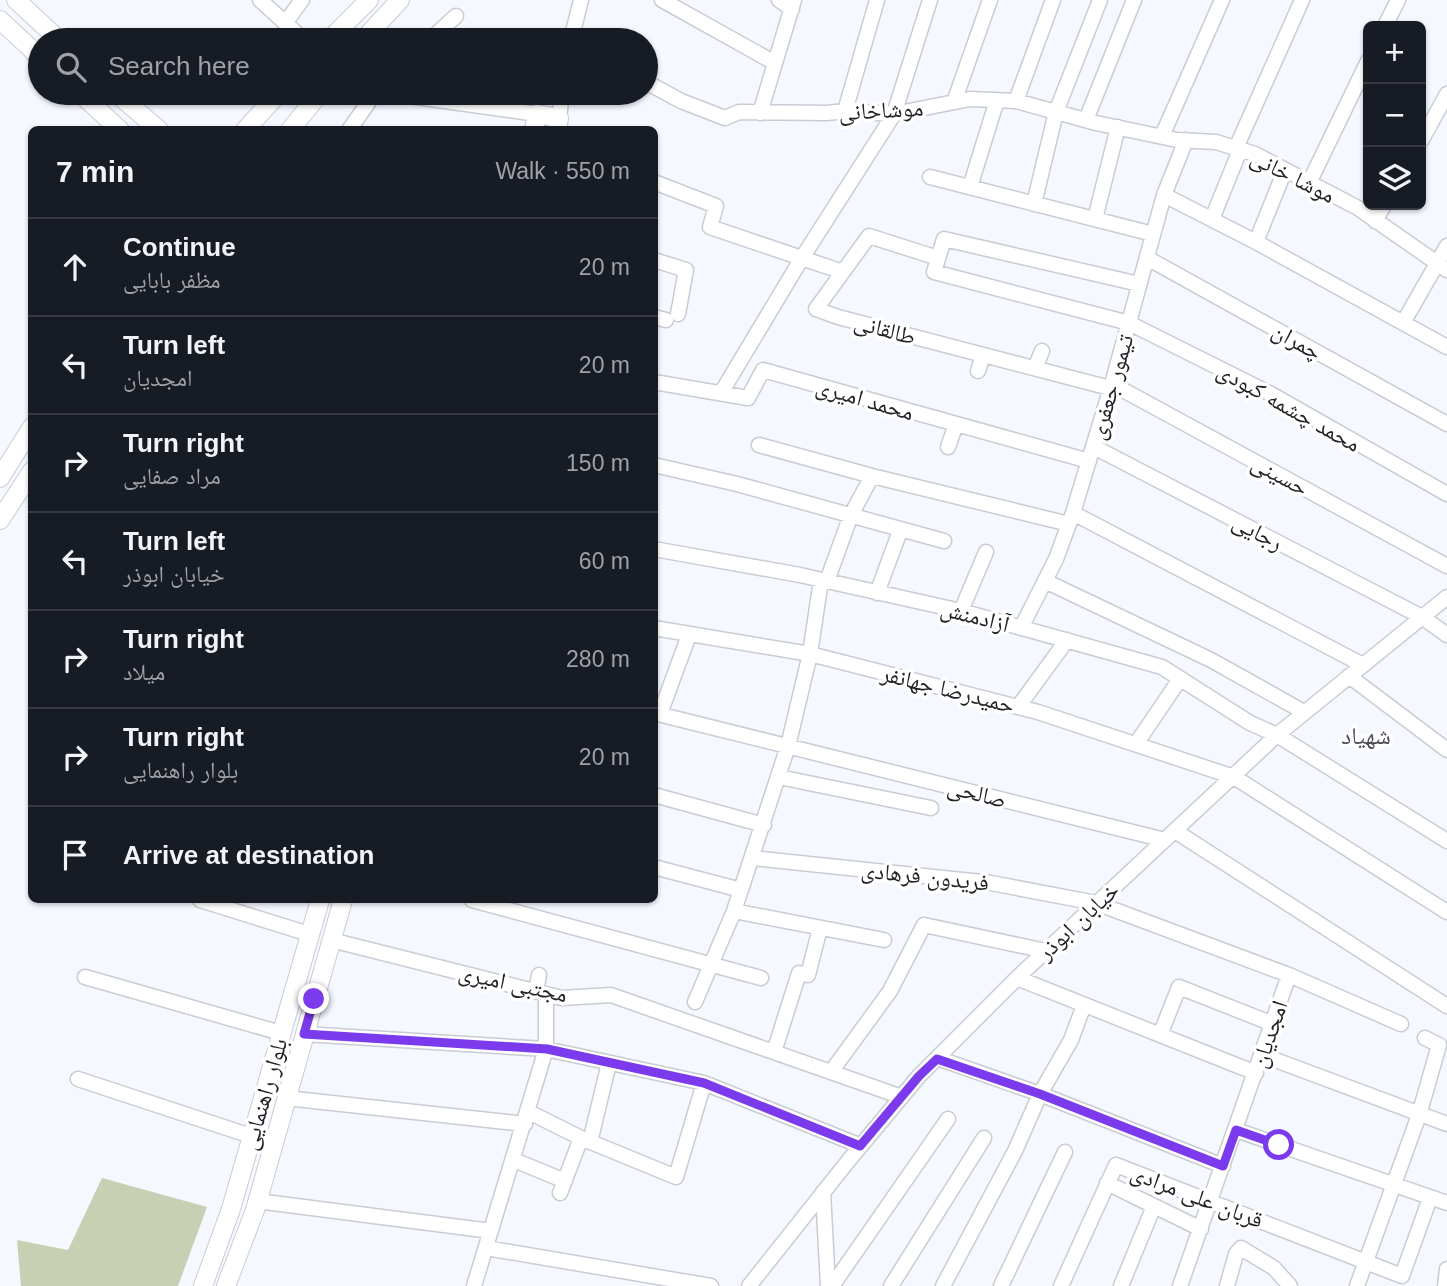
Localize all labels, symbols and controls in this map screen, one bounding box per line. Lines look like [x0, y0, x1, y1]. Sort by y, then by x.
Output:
map controls [1363, 21, 1426, 210]
button: + [1363, 21, 1426, 84]
search box [28, 28, 658, 105]
icon: search [52, 48, 90, 86]
text: Search here [108, 51, 250, 81]
button: − [1363, 84, 1426, 147]
street label: موشاخانی [838, 95, 924, 126]
street label: موشا خانی [1246, 144, 1340, 209]
button: layers [1363, 147, 1426, 210]
text: 7 min [56, 155, 134, 188]
text: Walk · 550 m [495, 158, 630, 184]
text: Continue [123, 232, 236, 262]
icon: ahead [56, 248, 94, 286]
text: 20 m [579, 254, 630, 280]
text: مظفر بابایی [123, 267, 221, 293]
street label: طالقانی [851, 308, 919, 351]
street label: چمران [1267, 317, 1326, 366]
text: Turn left [123, 330, 225, 360]
street label: تیمور جعفری [1084, 331, 1139, 443]
icon: left [56, 346, 94, 384]
text: 20 m [579, 352, 630, 378]
street label: محمد چشمه کبودی [1212, 357, 1365, 458]
text: امجدیان [123, 365, 192, 391]
street label: محمد امیری [813, 373, 917, 426]
text: Turn right [123, 428, 244, 458]
icon: right [56, 444, 94, 482]
street label: حسینی [1247, 449, 1313, 502]
text: 150 m [566, 450, 630, 476]
text: مراد صفایی [123, 463, 221, 489]
street label: رجایی [1228, 508, 1288, 557]
text: Turn left [123, 526, 225, 556]
icon: left [56, 542, 94, 580]
text: 60 m [579, 548, 630, 574]
text: خیابان ابوذر [123, 561, 225, 587]
street label: آزادمنش [938, 595, 1013, 638]
text: Turn right [123, 624, 244, 654]
icon: right [56, 640, 94, 678]
text: 280 m [566, 646, 630, 672]
text: میلاد [123, 659, 165, 685]
street label: حمیدرضا جهانفر [878, 660, 1017, 718]
text: Turn right [123, 722, 244, 752]
district label: شهیاد [1341, 722, 1391, 749]
icon: right [56, 738, 94, 776]
text: 20 m [579, 744, 630, 770]
text: بلوار راهنمایی [123, 757, 238, 783]
street label: صالحی [945, 773, 1009, 814]
icon: arrive [56, 836, 94, 874]
text: Arrive at destination [123, 840, 374, 870]
street label: فریدون فرهادی [860, 856, 990, 897]
street label: خیابان ابوذر [1031, 877, 1125, 967]
street label: مجتبی امیری [456, 959, 570, 1008]
route end [298, 983, 329, 1014]
street label: امجدیان [1245, 997, 1294, 1071]
street label: بلوار راهنمایی [236, 1035, 293, 1153]
route start [1263, 1129, 1294, 1160]
street label: قربان علی مرادی [1127, 1159, 1267, 1234]

